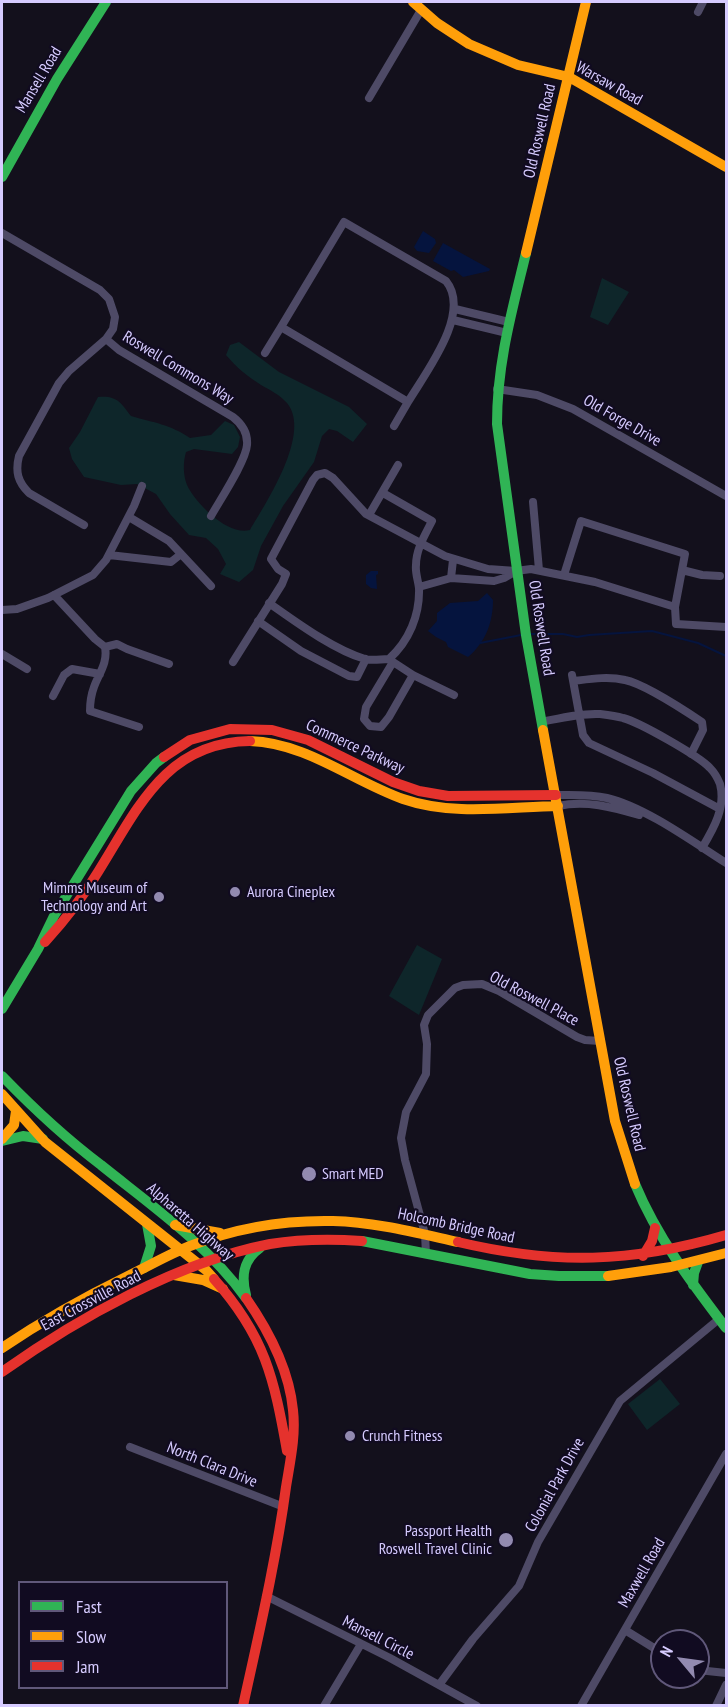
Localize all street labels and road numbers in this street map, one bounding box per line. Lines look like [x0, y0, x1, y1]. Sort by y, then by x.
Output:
street label: Mansell Road [12, 43, 66, 117]
street label: Warsaw Road [572, 58, 646, 110]
street label: Old Roswell Road [520, 82, 560, 180]
street label: Roswell Commons Way [119, 327, 237, 409]
street label: Old Forge Drive [580, 391, 664, 451]
street label: Old Roswell Road [524, 579, 558, 677]
street label: Commerce Parkway [303, 716, 407, 778]
street label: Old Roswell Place [486, 967, 582, 1031]
street label: Old Roswell Road [609, 1055, 649, 1153]
street label: Alpharetta Highway [143, 1179, 237, 1265]
street label: Holcomb Bridge Road [396, 1204, 516, 1248]
street label: East Crossville Road [38, 1267, 144, 1335]
street label: Colonial Park Drive [521, 1435, 589, 1535]
street label: North Clara Drive [164, 1438, 260, 1492]
street label: Maxwell Road [614, 1535, 670, 1611]
street label: Mansell Circle [339, 1612, 417, 1664]

